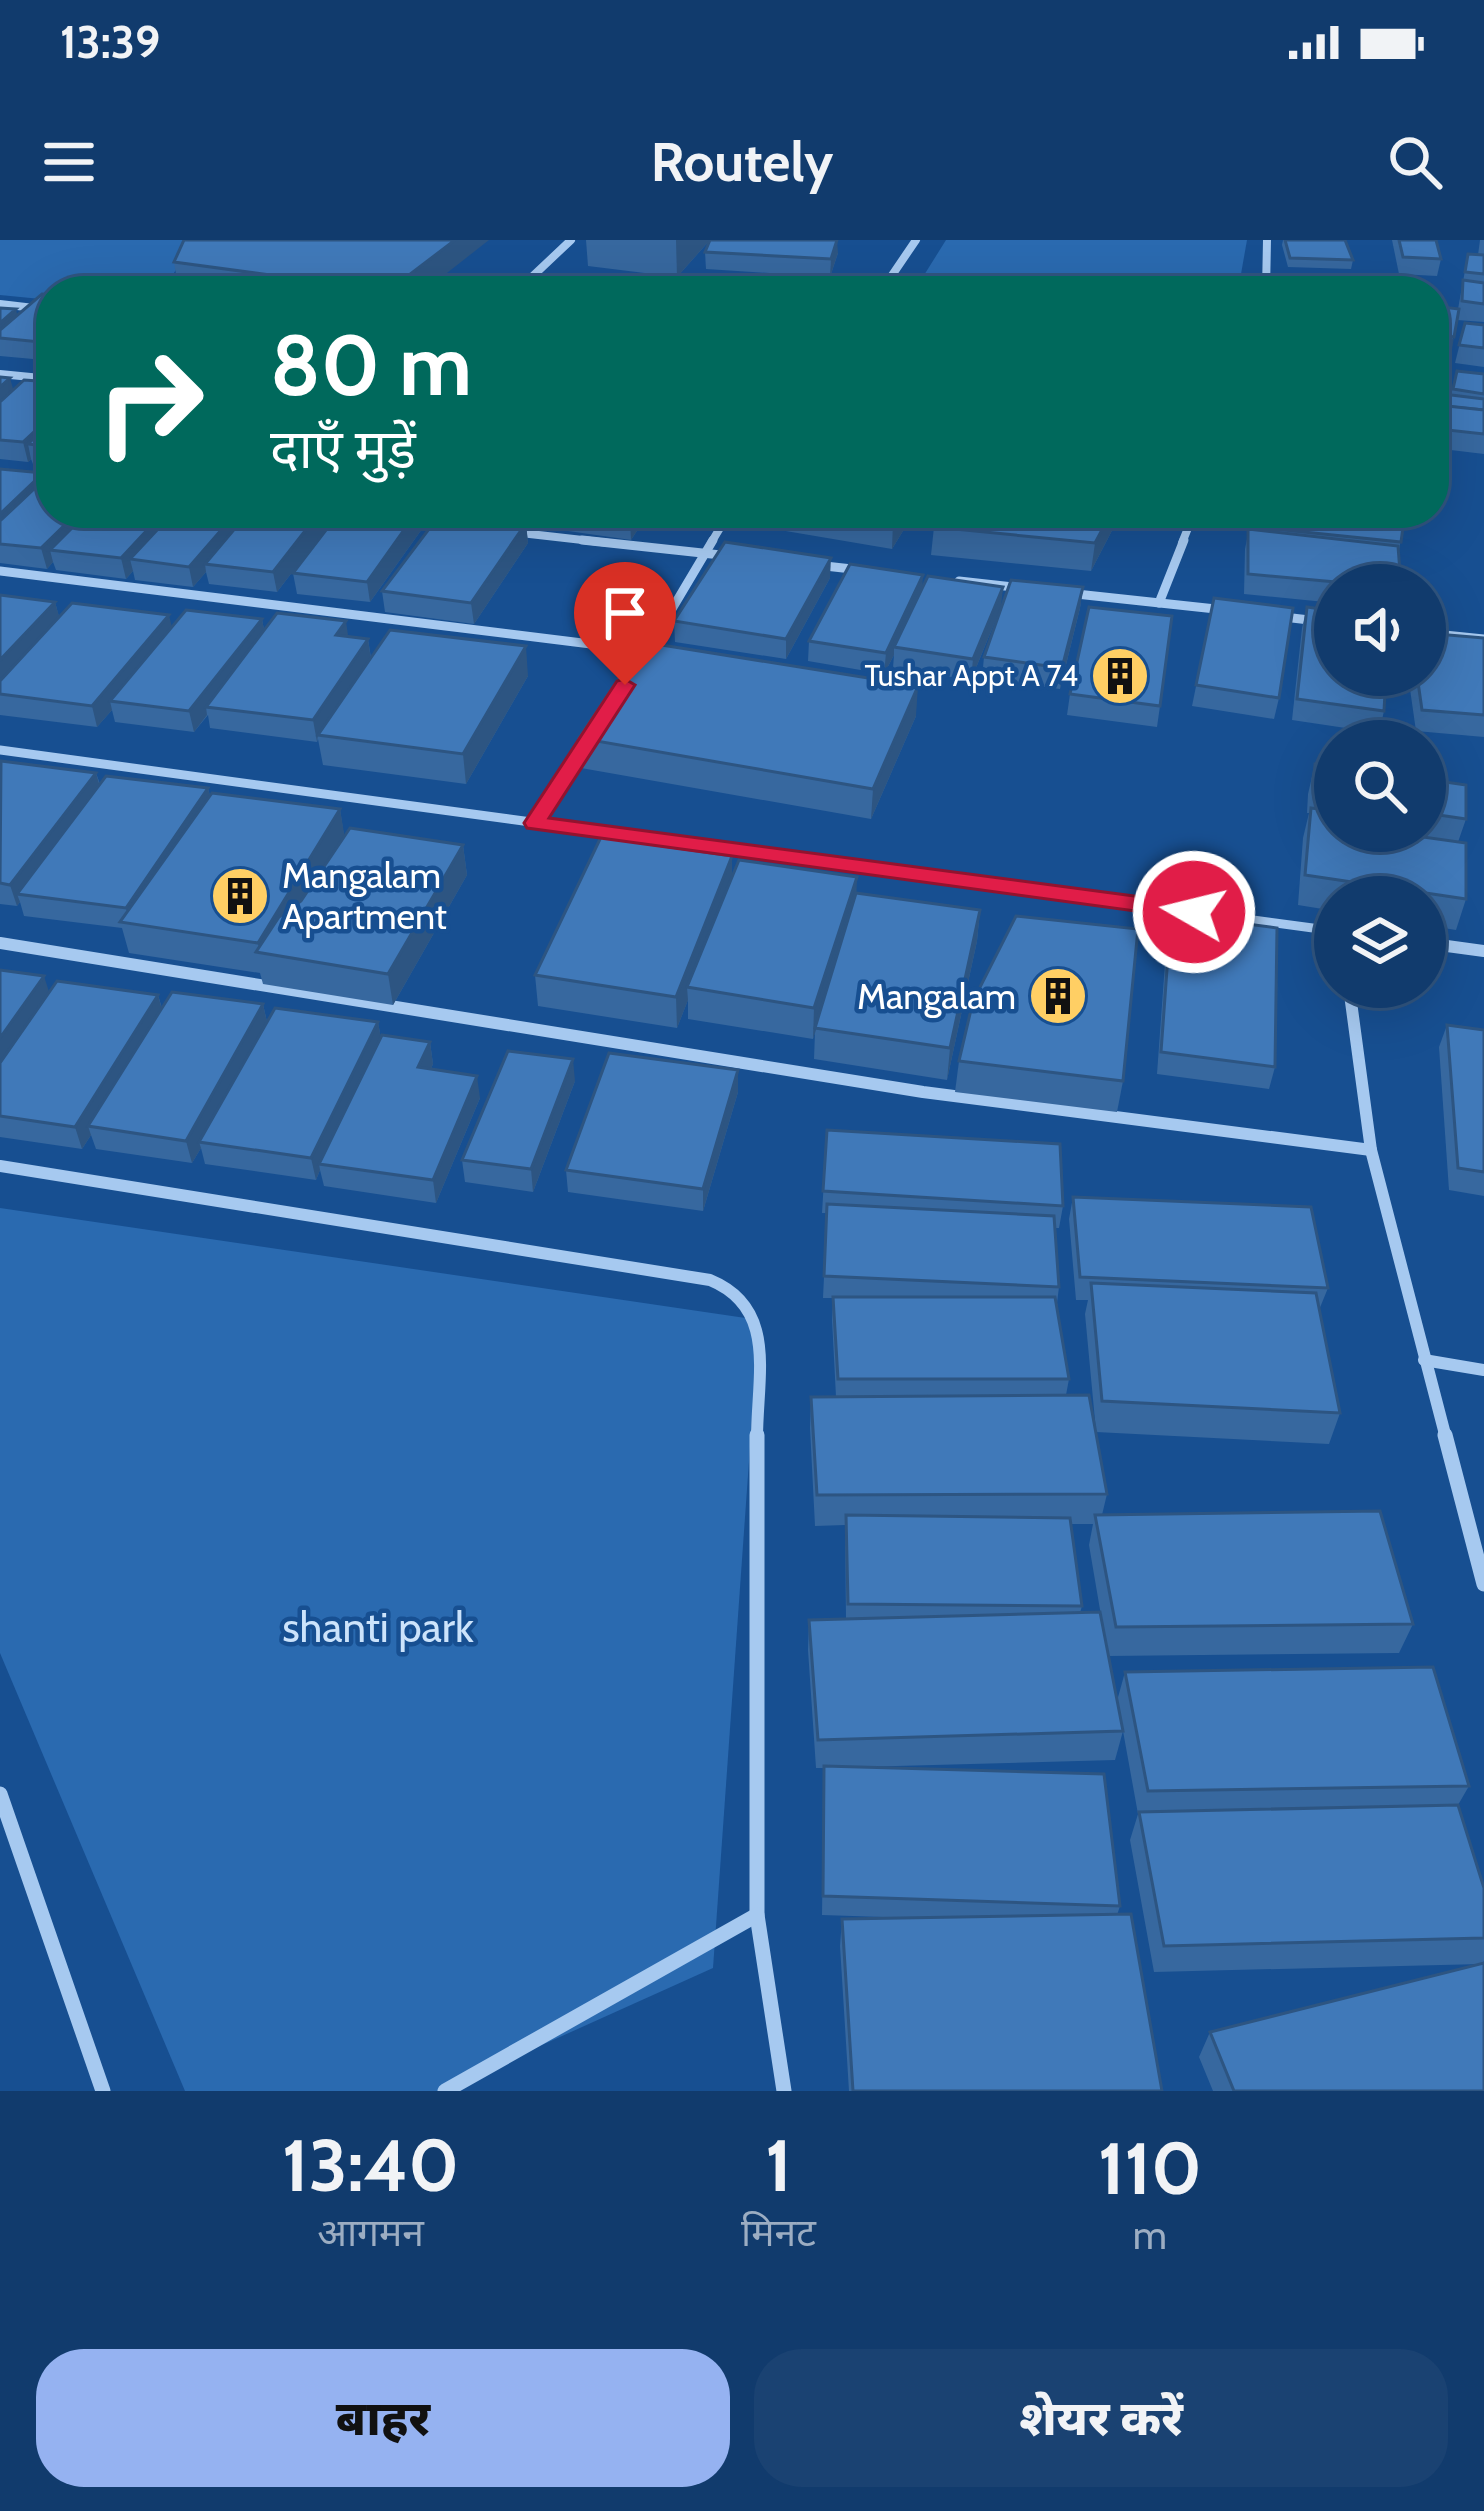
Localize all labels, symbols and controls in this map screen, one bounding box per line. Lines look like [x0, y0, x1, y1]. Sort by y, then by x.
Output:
text: 13:39 [60, 15, 160, 69]
icon: menu [36, 129, 102, 195]
text: Routely [651, 129, 833, 195]
icon: search [1382, 129, 1448, 195]
text: 80 m [270, 314, 472, 416]
icon: right [72, 324, 228, 480]
text: दाएँ मुड़ें [270, 416, 416, 482]
pin [574, 562, 676, 685]
map controls [1314, 564, 1446, 1008]
button: sound [1314, 564, 1446, 696]
icon: arrive [592, 580, 658, 646]
building icon: Tushar Appt A 74 [1089, 645, 1151, 707]
place label: Tushar Appt A 74 [864, 657, 1078, 694]
button: search [1314, 720, 1446, 852]
position arrow [1131, 849, 1257, 975]
place label: Mangalam Apartment [282, 853, 447, 938]
building icon: Mangalam Apartment [209, 865, 271, 927]
button: layers [1314, 876, 1446, 1008]
building icon: Mangalam [1027, 965, 1089, 1027]
place label: Mangalam [857, 974, 1016, 1018]
park label: shanti park [282, 1601, 474, 1653]
text: 13:40 [282, 2122, 459, 2209]
text: 1 [765, 2122, 792, 2209]
text: 110 [1098, 2125, 1202, 2212]
text: आगमन [317, 2208, 424, 2256]
text: मिनट [741, 2208, 816, 2256]
text: m [1133, 2211, 1167, 2259]
button: बाहर [36, 2349, 730, 2487]
button: शेयर करें [754, 2349, 1448, 2487]

